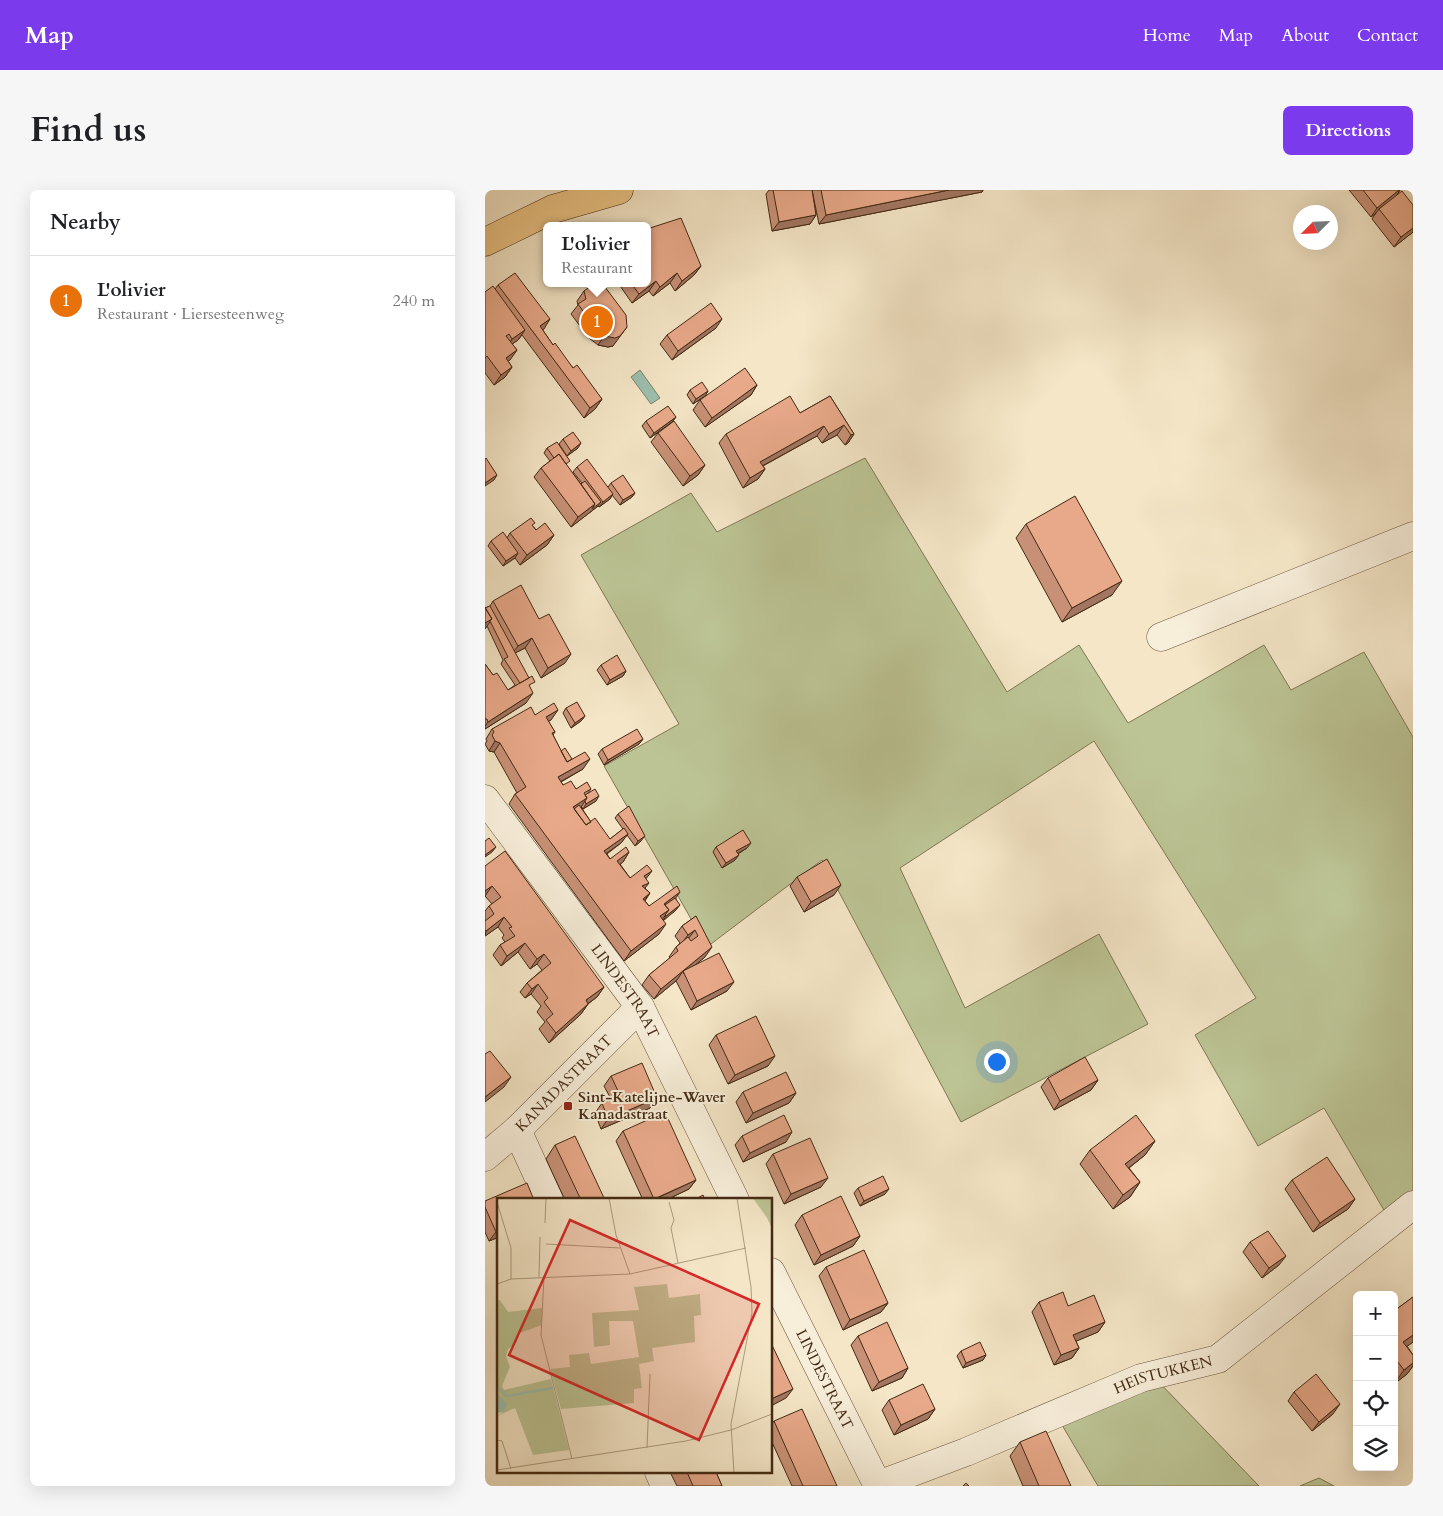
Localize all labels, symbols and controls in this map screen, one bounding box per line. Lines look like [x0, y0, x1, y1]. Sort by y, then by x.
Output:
text: Map [25, 19, 74, 52]
text: Home [1143, 23, 1191, 48]
text: Map [1219, 23, 1253, 48]
text: About [1281, 23, 1329, 48]
text: Contact [1357, 23, 1418, 48]
text: Find us [30, 106, 146, 154]
button: Directions [1283, 106, 1413, 155]
north arrow [1293, 205, 1338, 250]
text: Nearby [50, 208, 121, 237]
popup [543, 222, 651, 287]
text: L'olivier [561, 231, 630, 257]
text: Restaurant [561, 257, 633, 279]
text: L'olivier [97, 277, 166, 303]
text: 1 [62, 290, 70, 312]
text: 240 m [393, 290, 435, 312]
text: Restaurant · Liersesteenweg [97, 303, 284, 325]
pin: 1 [581, 303, 613, 341]
street label: LINDESTRAAT [586, 940, 664, 1041]
street label: KANADASTRAAT [511, 1030, 617, 1136]
your location [984, 1049, 1010, 1075]
place label: Sint-Katelijne-Waver Kanadastraat [578, 1087, 726, 1124]
marker: Sint-Katelijne-Waver Kanadastraat [562, 1100, 574, 1112]
inset map [497, 1198, 773, 1474]
map controls [1353, 1291, 1398, 1471]
button: + [1353, 1291, 1398, 1336]
street label: LINDESTRAAT [791, 1326, 858, 1433]
button: − [1353, 1336, 1398, 1381]
street label: HEISTUKKEN [1110, 1351, 1215, 1399]
button: locate [1353, 1381, 1398, 1426]
button: layers [1353, 1426, 1398, 1471]

